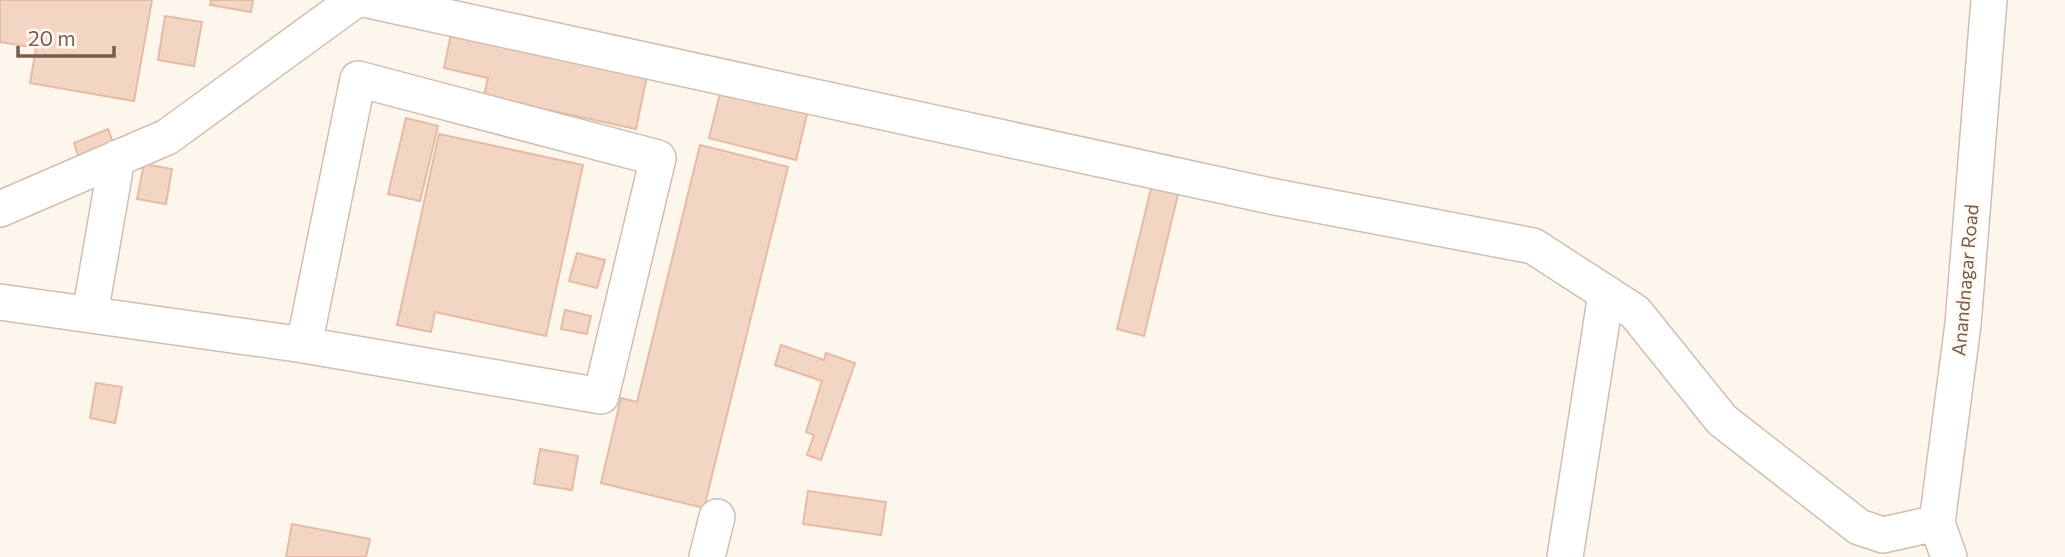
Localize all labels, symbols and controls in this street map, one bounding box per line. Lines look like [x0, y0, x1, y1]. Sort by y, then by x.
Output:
scale bar [18, 14, 114, 58]
text: 20 m [28, 25, 76, 50]
street label: Anandnagar Road [1946, 203, 1983, 357]

